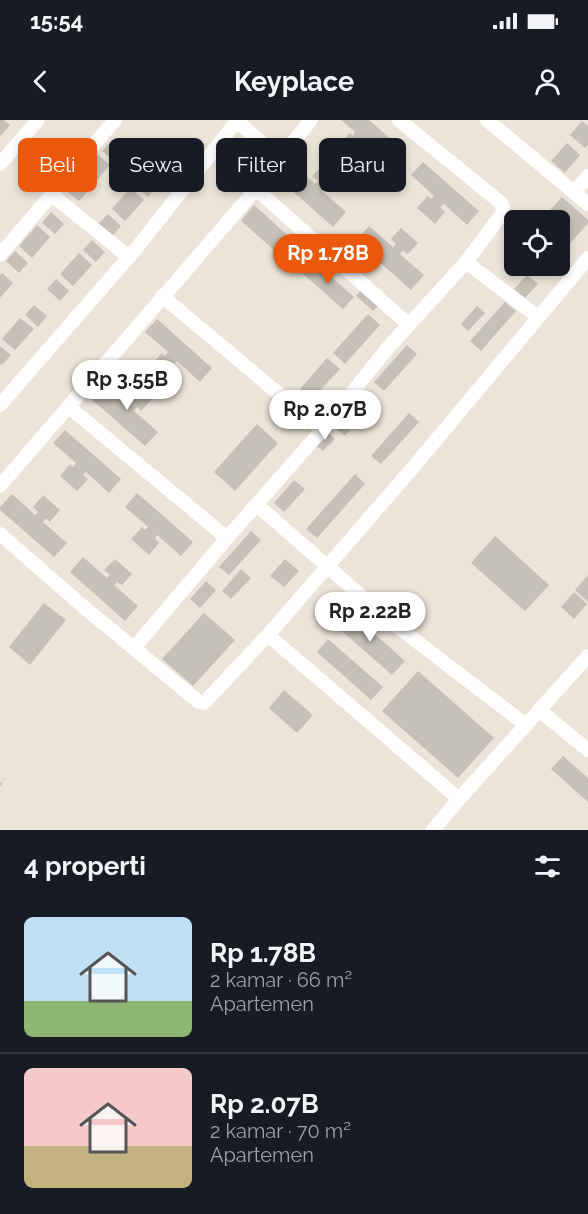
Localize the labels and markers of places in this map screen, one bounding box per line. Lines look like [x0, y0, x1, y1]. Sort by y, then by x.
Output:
pin: Rp 1.78B [266, 234, 390, 285]
pin: Rp 3.55B [65, 360, 189, 411]
pin: Rp 2.07B [263, 390, 387, 441]
pin: Rp 2.22B [308, 592, 432, 643]

